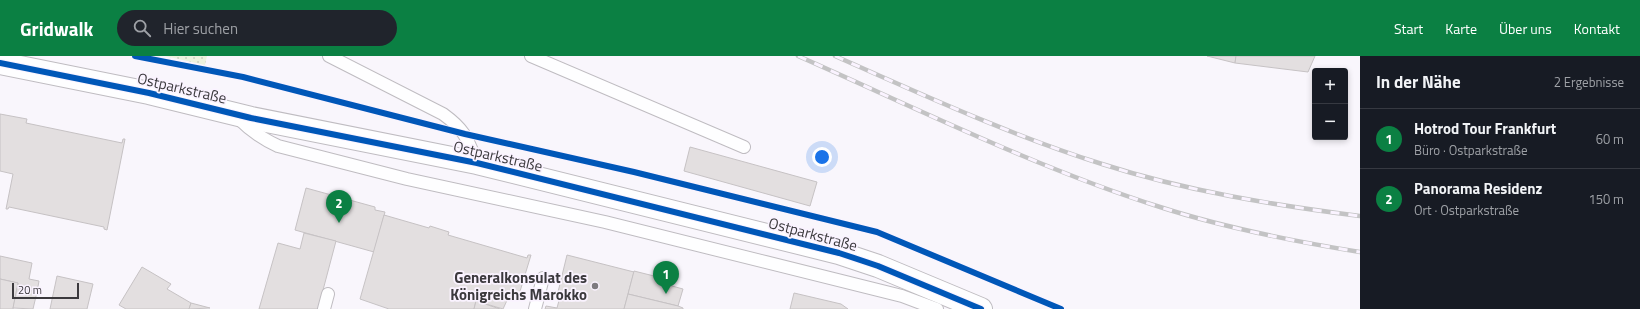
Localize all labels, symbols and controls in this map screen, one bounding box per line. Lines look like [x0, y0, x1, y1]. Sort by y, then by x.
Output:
search box [117, 10, 397, 46]
text: Gridwalk [20, 14, 93, 43]
icon: search [131, 17, 153, 39]
text: Hier suchen [163, 17, 238, 40]
text: Start [1394, 18, 1423, 39]
text: Karte [1445, 18, 1477, 39]
text: Über uns [1499, 18, 1552, 39]
text: Kontakt [1574, 18, 1620, 39]
street label: Ostparkstraße [135, 67, 229, 109]
map controls [1312, 68, 1348, 140]
button: + [1312, 68, 1348, 104]
text: In der Nähe [1376, 69, 1461, 95]
text: 2 Ergebnisse [1554, 72, 1624, 92]
button: − [1312, 104, 1348, 140]
text: Hotrod Tour Frankfurt [1414, 117, 1556, 140]
text: 1 [1385, 129, 1393, 149]
text: 60 m [1596, 129, 1624, 149]
street label: Ostparkstraße [451, 135, 545, 177]
text: Büro · Ostparkstraße [1414, 140, 1528, 160]
your location [812, 147, 832, 167]
text: Panorama Residenz [1414, 177, 1542, 200]
text: 2 [1385, 189, 1393, 209]
text: 150 m [1588, 189, 1624, 209]
pin: 2 [326, 190, 352, 223]
text: Ort · Ostparkstraße [1414, 200, 1519, 220]
street label: Ostparkstraße [766, 211, 860, 257]
pin: 1 [653, 261, 679, 294]
place label: Generalkonsulat des Königreichs Marokko [450, 266, 587, 306]
scale bar [12, 281, 79, 300]
marker: Generalkonsulat des Königreichs Marokko [590, 281, 600, 291]
text: 20 m [18, 282, 42, 298]

